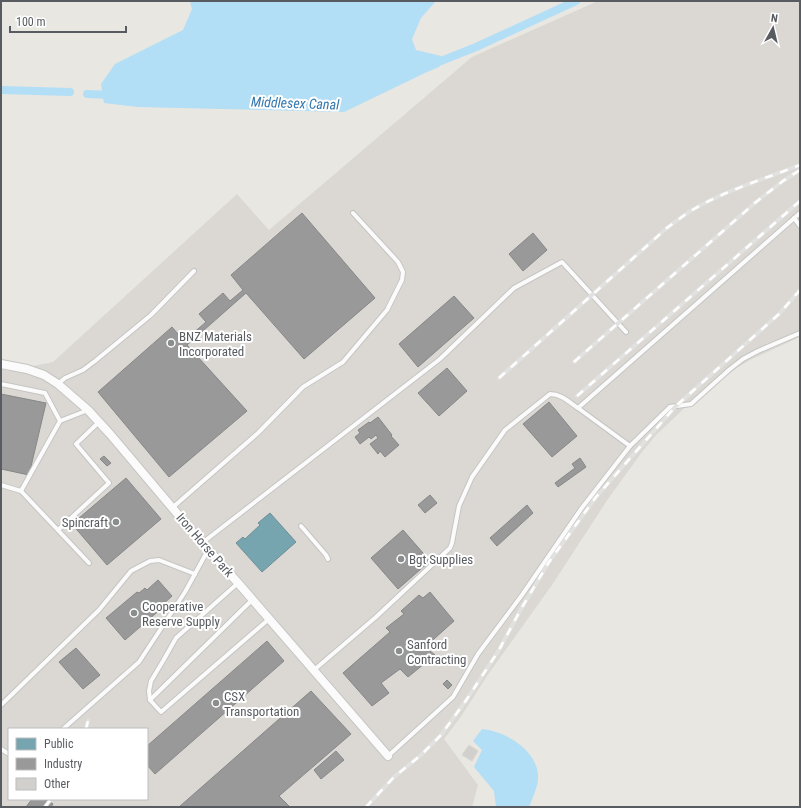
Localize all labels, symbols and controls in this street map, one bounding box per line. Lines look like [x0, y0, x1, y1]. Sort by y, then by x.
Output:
scale bar [10, 8, 126, 34]
north arrow [753, 8, 793, 48]
text: N [770, 12, 779, 26]
text: 100 m [16, 15, 46, 29]
water label: Middlesex Canal [251, 93, 340, 113]
place label: BNZ Materials Incorporated [179, 329, 252, 359]
marker: BNZ Materials Incorporated [166, 338, 176, 348]
street label: Iron Horse Park [173, 510, 237, 580]
place label: Spincraft [62, 515, 108, 530]
marker: Spincraft [111, 517, 121, 527]
place label: Bgt Supplies [409, 552, 473, 567]
marker: Bgt Supplies [396, 554, 406, 564]
place label: Cooperative Reserve Supply [142, 599, 220, 629]
marker: Cooperative Reserve Supply [129, 608, 139, 618]
place label: Sanford Contracting [407, 637, 467, 667]
marker: Sanford Contracting [394, 646, 404, 656]
place label: CSX Transportation [224, 689, 299, 719]
marker: CSX Transportation [211, 698, 221, 708]
legend [8, 728, 148, 800]
text: Public [44, 737, 74, 751]
text: Industry [44, 757, 82, 771]
text: Other [44, 777, 70, 791]

